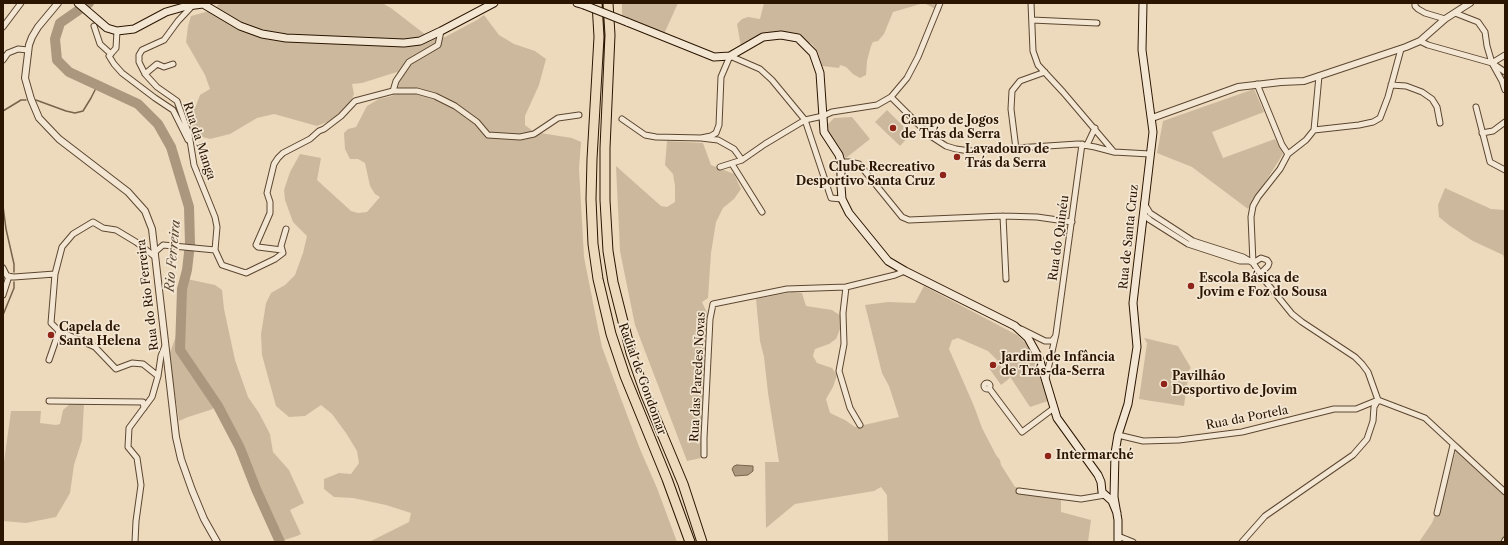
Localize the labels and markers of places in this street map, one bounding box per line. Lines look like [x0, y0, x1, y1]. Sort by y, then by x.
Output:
place label: Campo de Jogos de Trás da Serra [901, 114, 1000, 142]
marker: Campo de Jogos de Trás da Serra [888, 123, 898, 133]
place label: Lavadouro de Trás da Serra [965, 143, 1049, 171]
marker: Lavadouro de Trás da Serra [952, 152, 962, 162]
place label: Clube Recreativo Desportivo Santa Cruz [796, 161, 935, 189]
marker: Clube Recreativo Desportivo Santa Cruz [938, 170, 948, 180]
place label: Escola Básica de Jovim e Foz do Sousa [1199, 272, 1327, 300]
marker: Escola Básica de Jovim e Foz do Sousa [1186, 281, 1196, 291]
place label: Capela de Santa Helena [59, 321, 141, 349]
marker: Capela de Santa Helena [46, 330, 56, 340]
place label: Jardim de Infância de Trás-da-Serra [1001, 351, 1115, 379]
marker: Jardim de Infância de Trás-da-Serra [988, 360, 998, 370]
place label: Pavilhão Desportivo de Jovim [1172, 370, 1297, 398]
marker: Pavilhão Desportivo de Jovim [1159, 379, 1169, 389]
place label: Intermarché [1056, 449, 1134, 463]
marker: Intermarché [1043, 451, 1053, 461]

